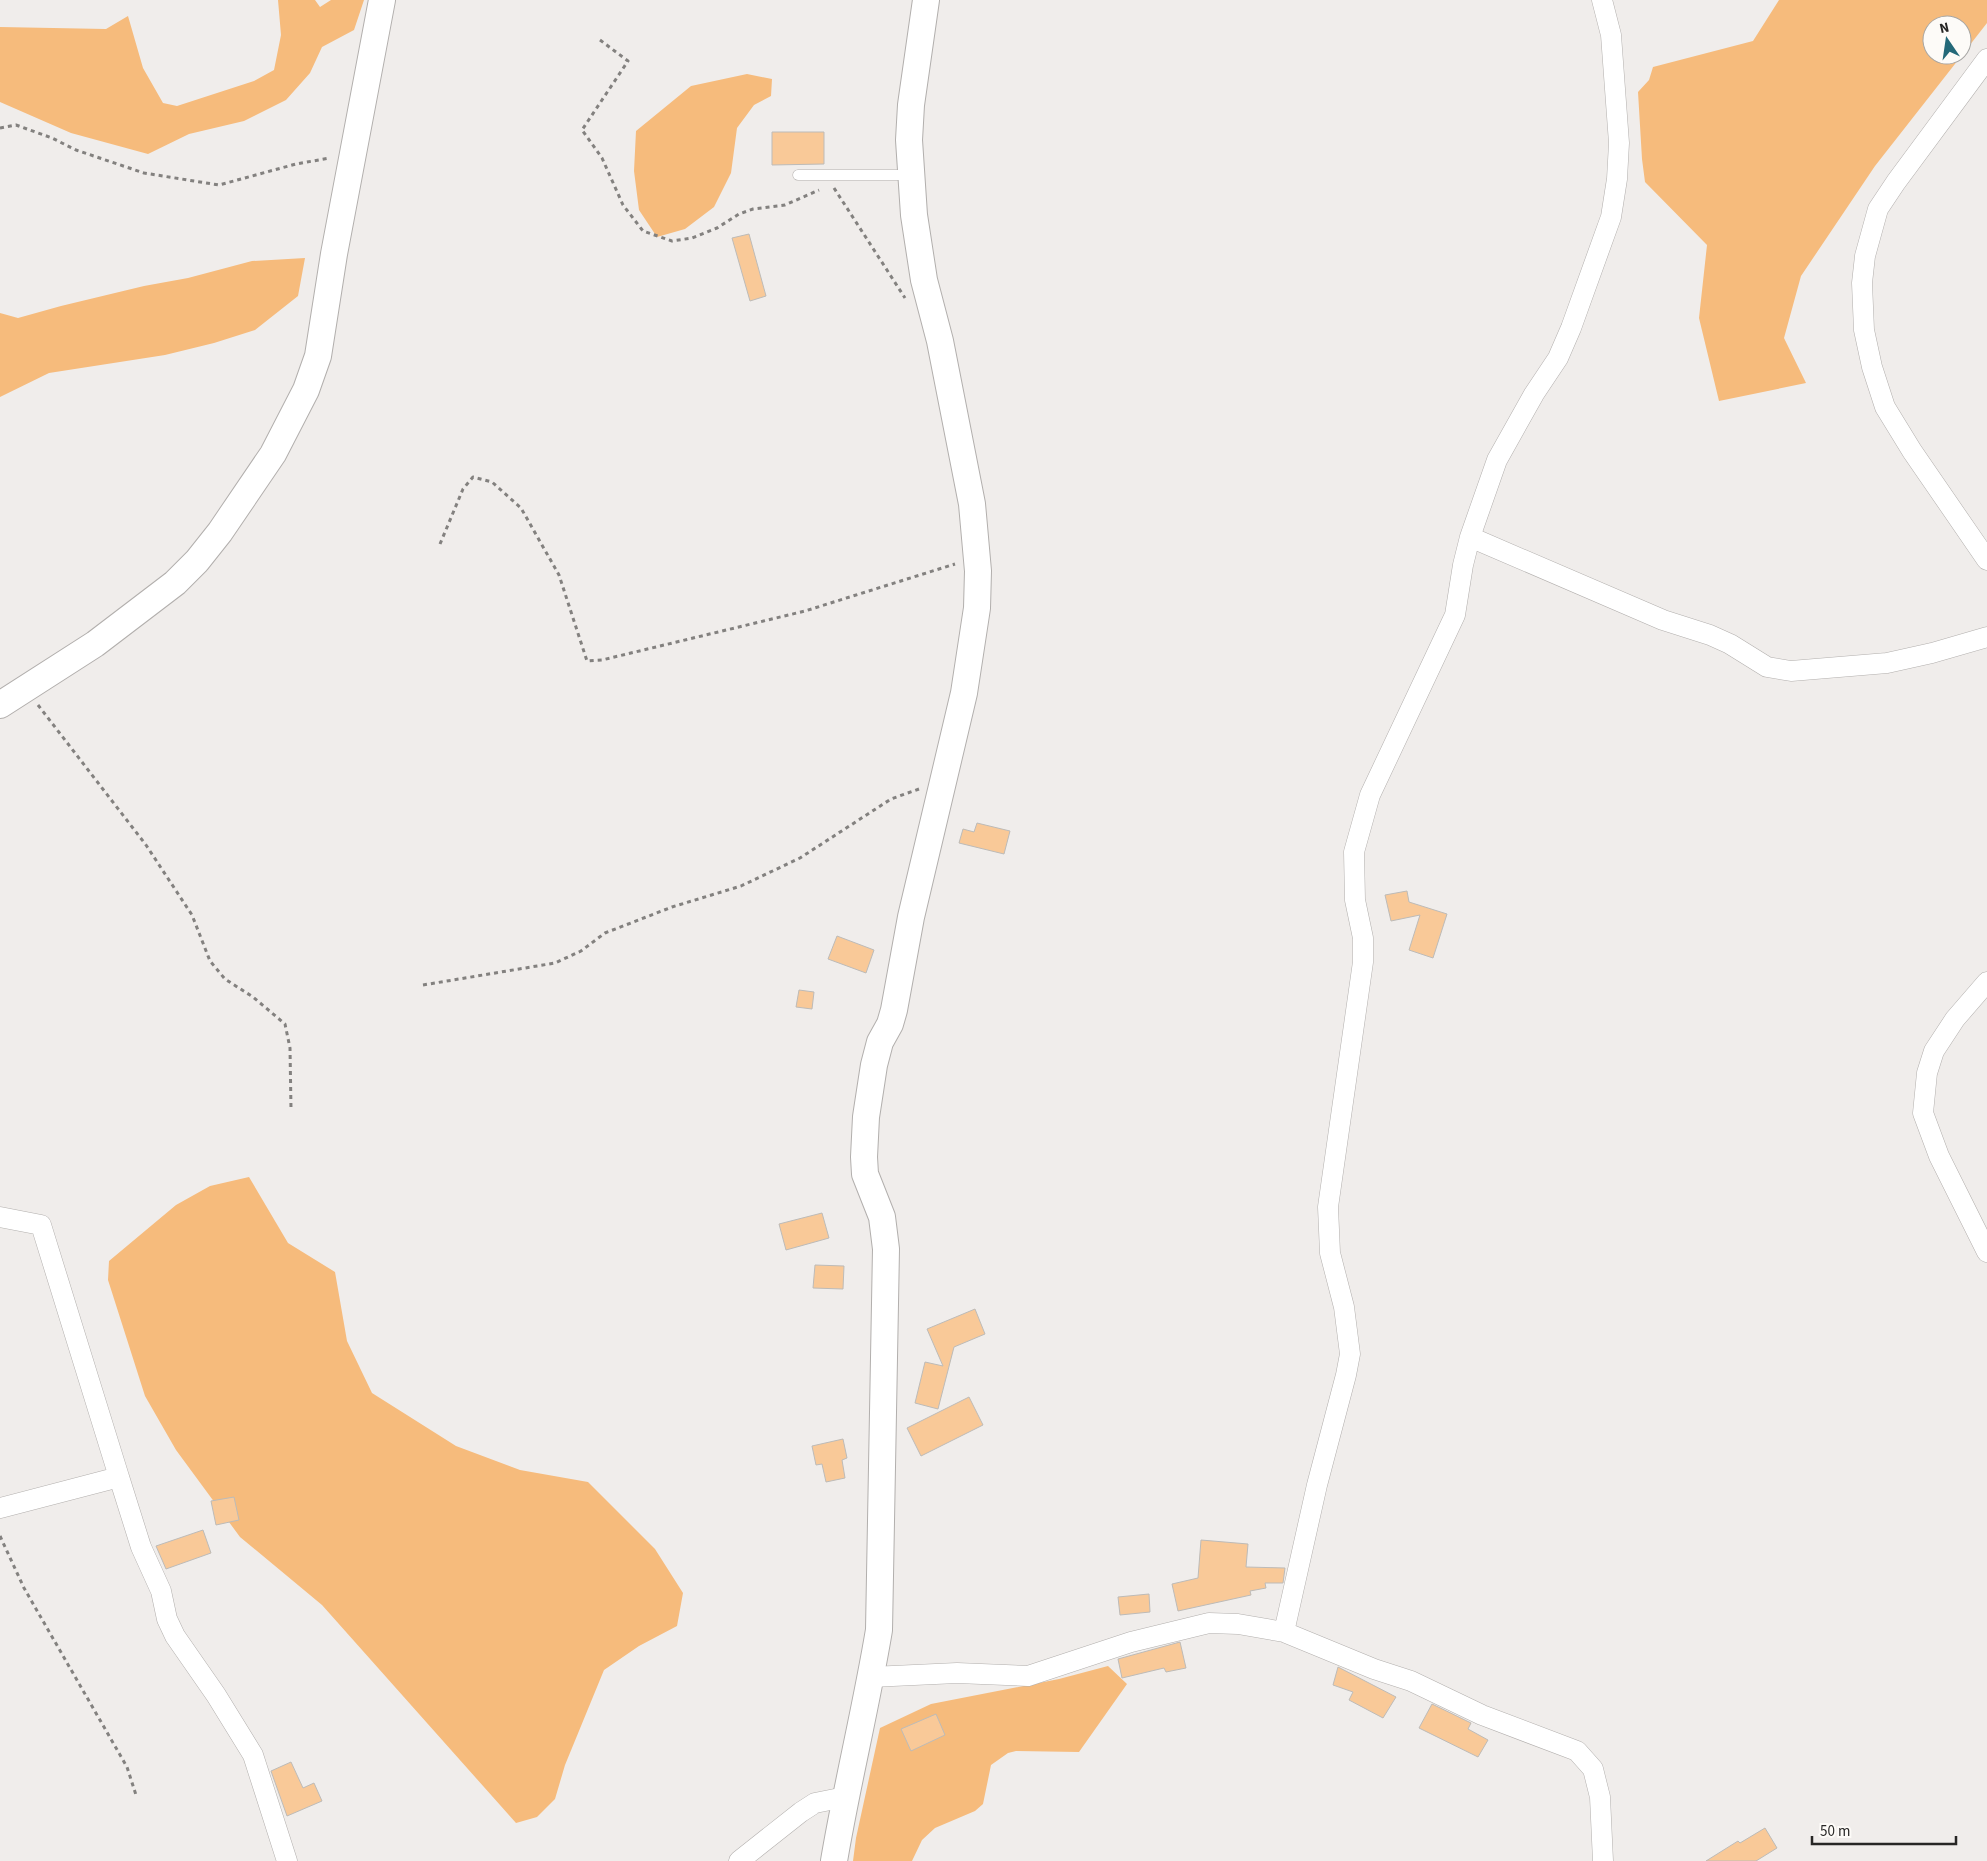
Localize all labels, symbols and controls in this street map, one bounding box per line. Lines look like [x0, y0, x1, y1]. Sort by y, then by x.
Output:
north arrow [1922, 15, 1972, 65]
text: N [1938, 18, 1951, 39]
scale bar [1812, 1814, 1956, 1846]
text: 50 m [1820, 1821, 1850, 1842]

